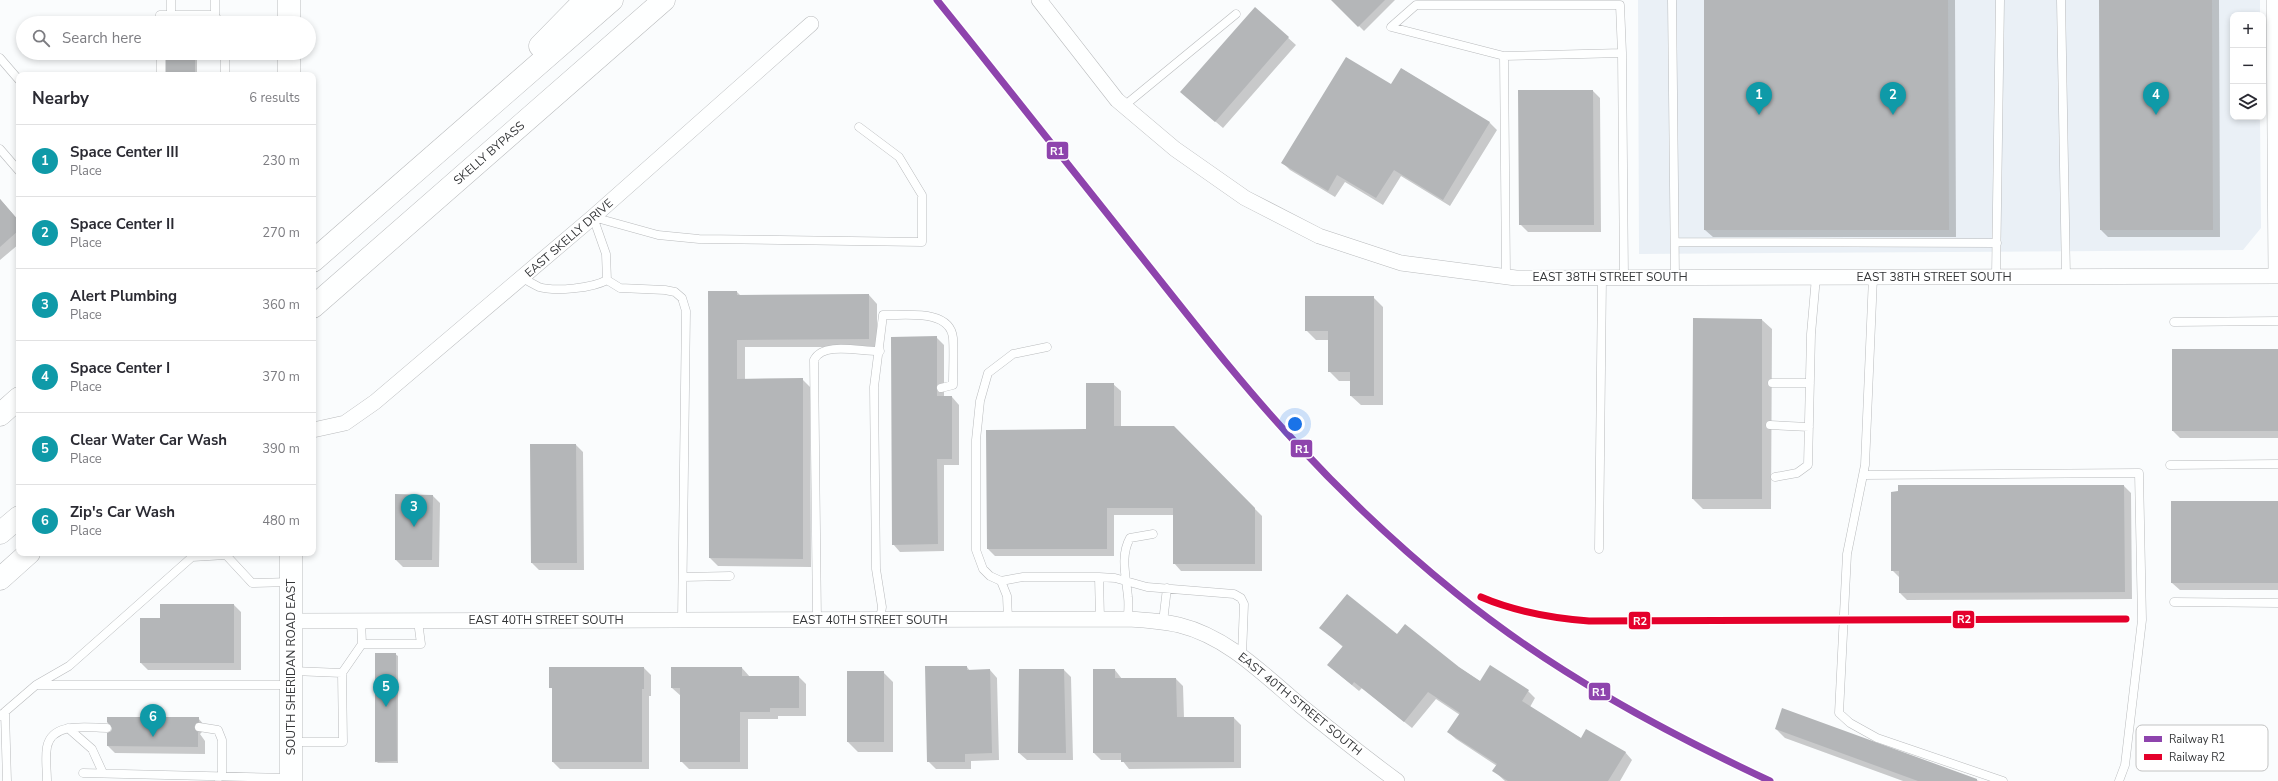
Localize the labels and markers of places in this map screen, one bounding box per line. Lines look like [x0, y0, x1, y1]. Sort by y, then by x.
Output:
pin: 1 [1746, 82, 1772, 115]
pin: 2 [1880, 82, 1906, 115]
pin: 4 [2143, 82, 2169, 115]
pin: 3 [401, 494, 427, 527]
pin: 5 [373, 674, 399, 707]
pin: 6 [140, 704, 166, 737]

